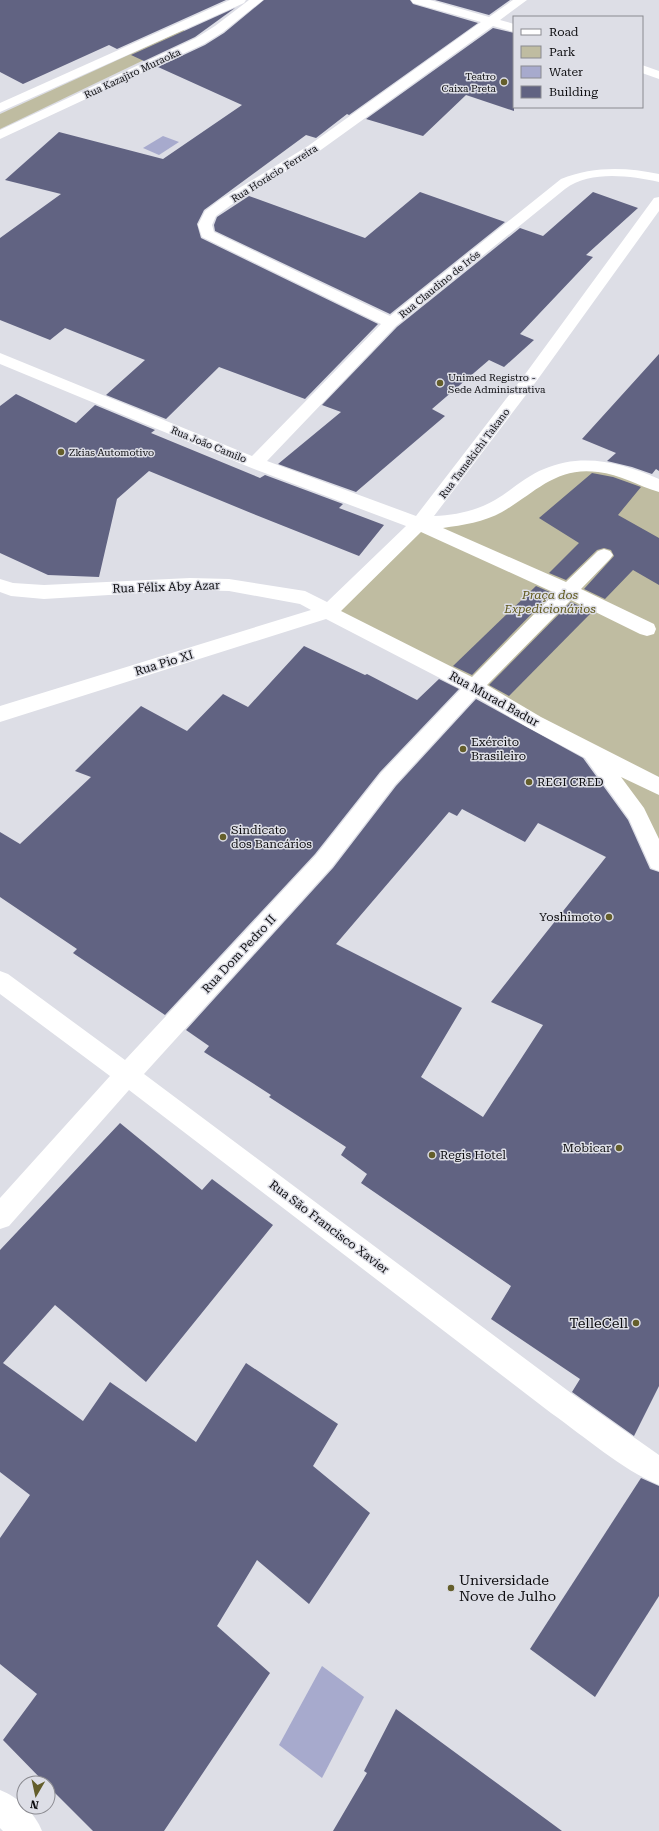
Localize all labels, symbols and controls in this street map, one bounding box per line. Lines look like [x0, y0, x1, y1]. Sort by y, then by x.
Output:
legend [513, 16, 643, 108]
text: Road [549, 25, 579, 39]
text: Park [549, 45, 576, 59]
street label: Rua Kazajiro Muraoka [82, 46, 183, 101]
text: Water [549, 65, 583, 79]
place label: Teatro Caixa Preta [441, 71, 497, 94]
marker: Teatro Caixa Preta [499, 77, 509, 87]
text: Building [549, 85, 598, 99]
street label: Rua Horácio Ferreira [229, 142, 320, 204]
street label: Rua Claudino de Irós [397, 248, 482, 320]
place label: Unimed Registro - Sede Administrativa [448, 372, 546, 395]
marker: Unimed Registro - Sede Administrativa [435, 378, 445, 388]
street label: Rua Tamekichi Takano [437, 406, 512, 500]
street label: Rua João Camilo [169, 424, 248, 465]
marker: Zkias Automotivo [56, 447, 66, 457]
place label: Zkias Automotivo [69, 447, 154, 458]
street label: Rua Félix Aby Azar [112, 578, 220, 596]
park label: Praça dos Expedicionários [503, 588, 596, 616]
street label: Rua Pio XI [133, 647, 195, 679]
street label: Rua Murad Badur [447, 669, 541, 729]
place label: Exército Brasileiro [471, 735, 526, 763]
marker: Exército Brasileiro [458, 744, 468, 754]
place label: REGI CRED [537, 775, 604, 789]
marker: REGI CRED [524, 777, 534, 787]
place label: Sindicato dos Bancários [231, 823, 312, 851]
marker: Sindicato dos Bancários [218, 832, 228, 842]
place label: Yoshimoto [539, 910, 601, 924]
street label: Rua Dom Pedro II [199, 912, 279, 996]
marker: Yoshimoto [604, 912, 614, 922]
place label: Mobicar [563, 1141, 611, 1155]
marker: Mobicar [614, 1143, 624, 1153]
place label: Regis Hotel [440, 1148, 506, 1162]
marker: Regis Hotel [427, 1150, 437, 1160]
street label: Rua São Francisco Xavier [266, 1177, 392, 1277]
place label: TelleCell [569, 1315, 629, 1331]
marker: TelleCell [631, 1318, 641, 1328]
place label: Universidade Nove de Julho [459, 1572, 556, 1604]
marker: Universidade Nove de Julho [446, 1583, 456, 1593]
north arrow [16, 1775, 56, 1815]
text: N [29, 1797, 40, 1811]

